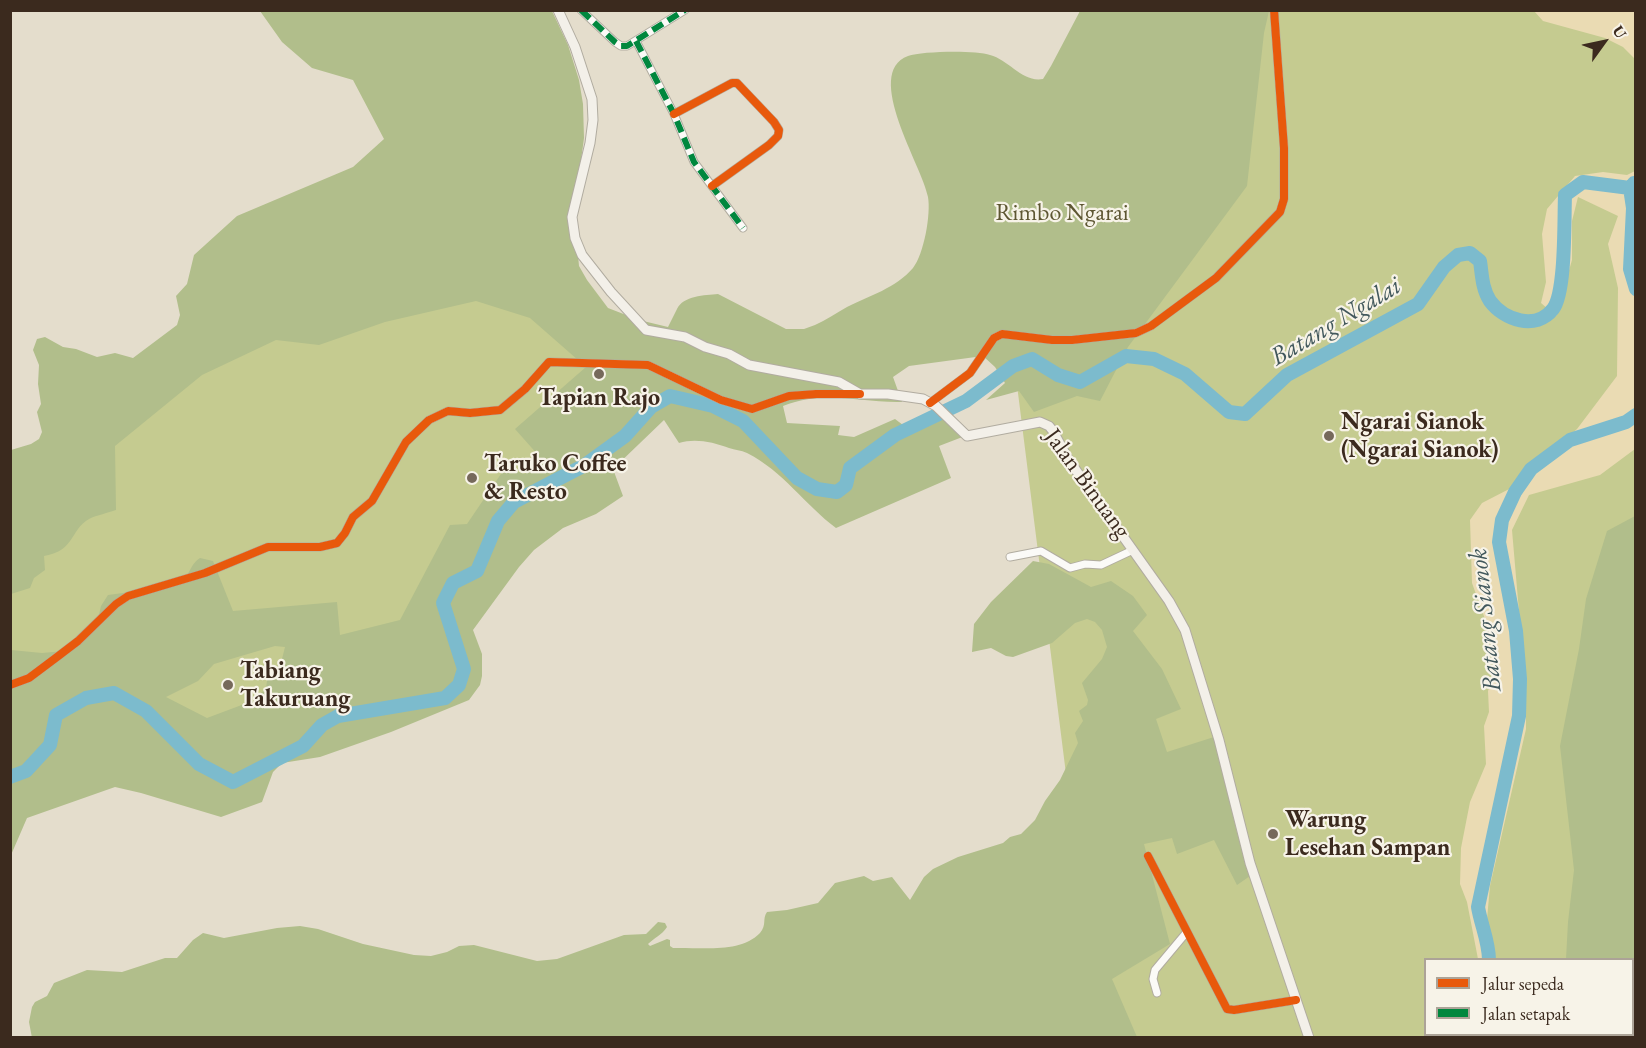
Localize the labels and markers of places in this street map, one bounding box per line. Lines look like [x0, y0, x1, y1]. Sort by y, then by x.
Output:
marker: Tapian Rajo [592, 367, 606, 381]
place label: Tapian Rajo [538, 384, 660, 412]
place label: Ngarai Sianok (Ngarai Sianok) [1341, 408, 1499, 464]
marker: Ngarai Sianok (Ngarai Sianok) [1322, 429, 1336, 443]
place label: Taruko Coffee & Resto [484, 450, 627, 506]
marker: Taruko Coffee & Resto [465, 471, 479, 485]
place label: Tabiang Takuruang [240, 657, 350, 713]
marker: Tabiang Takuruang [221, 678, 235, 692]
place label: Warung Lesehan Sampan [1285, 806, 1450, 862]
marker: Warung Lesehan Sampan [1266, 827, 1280, 841]

